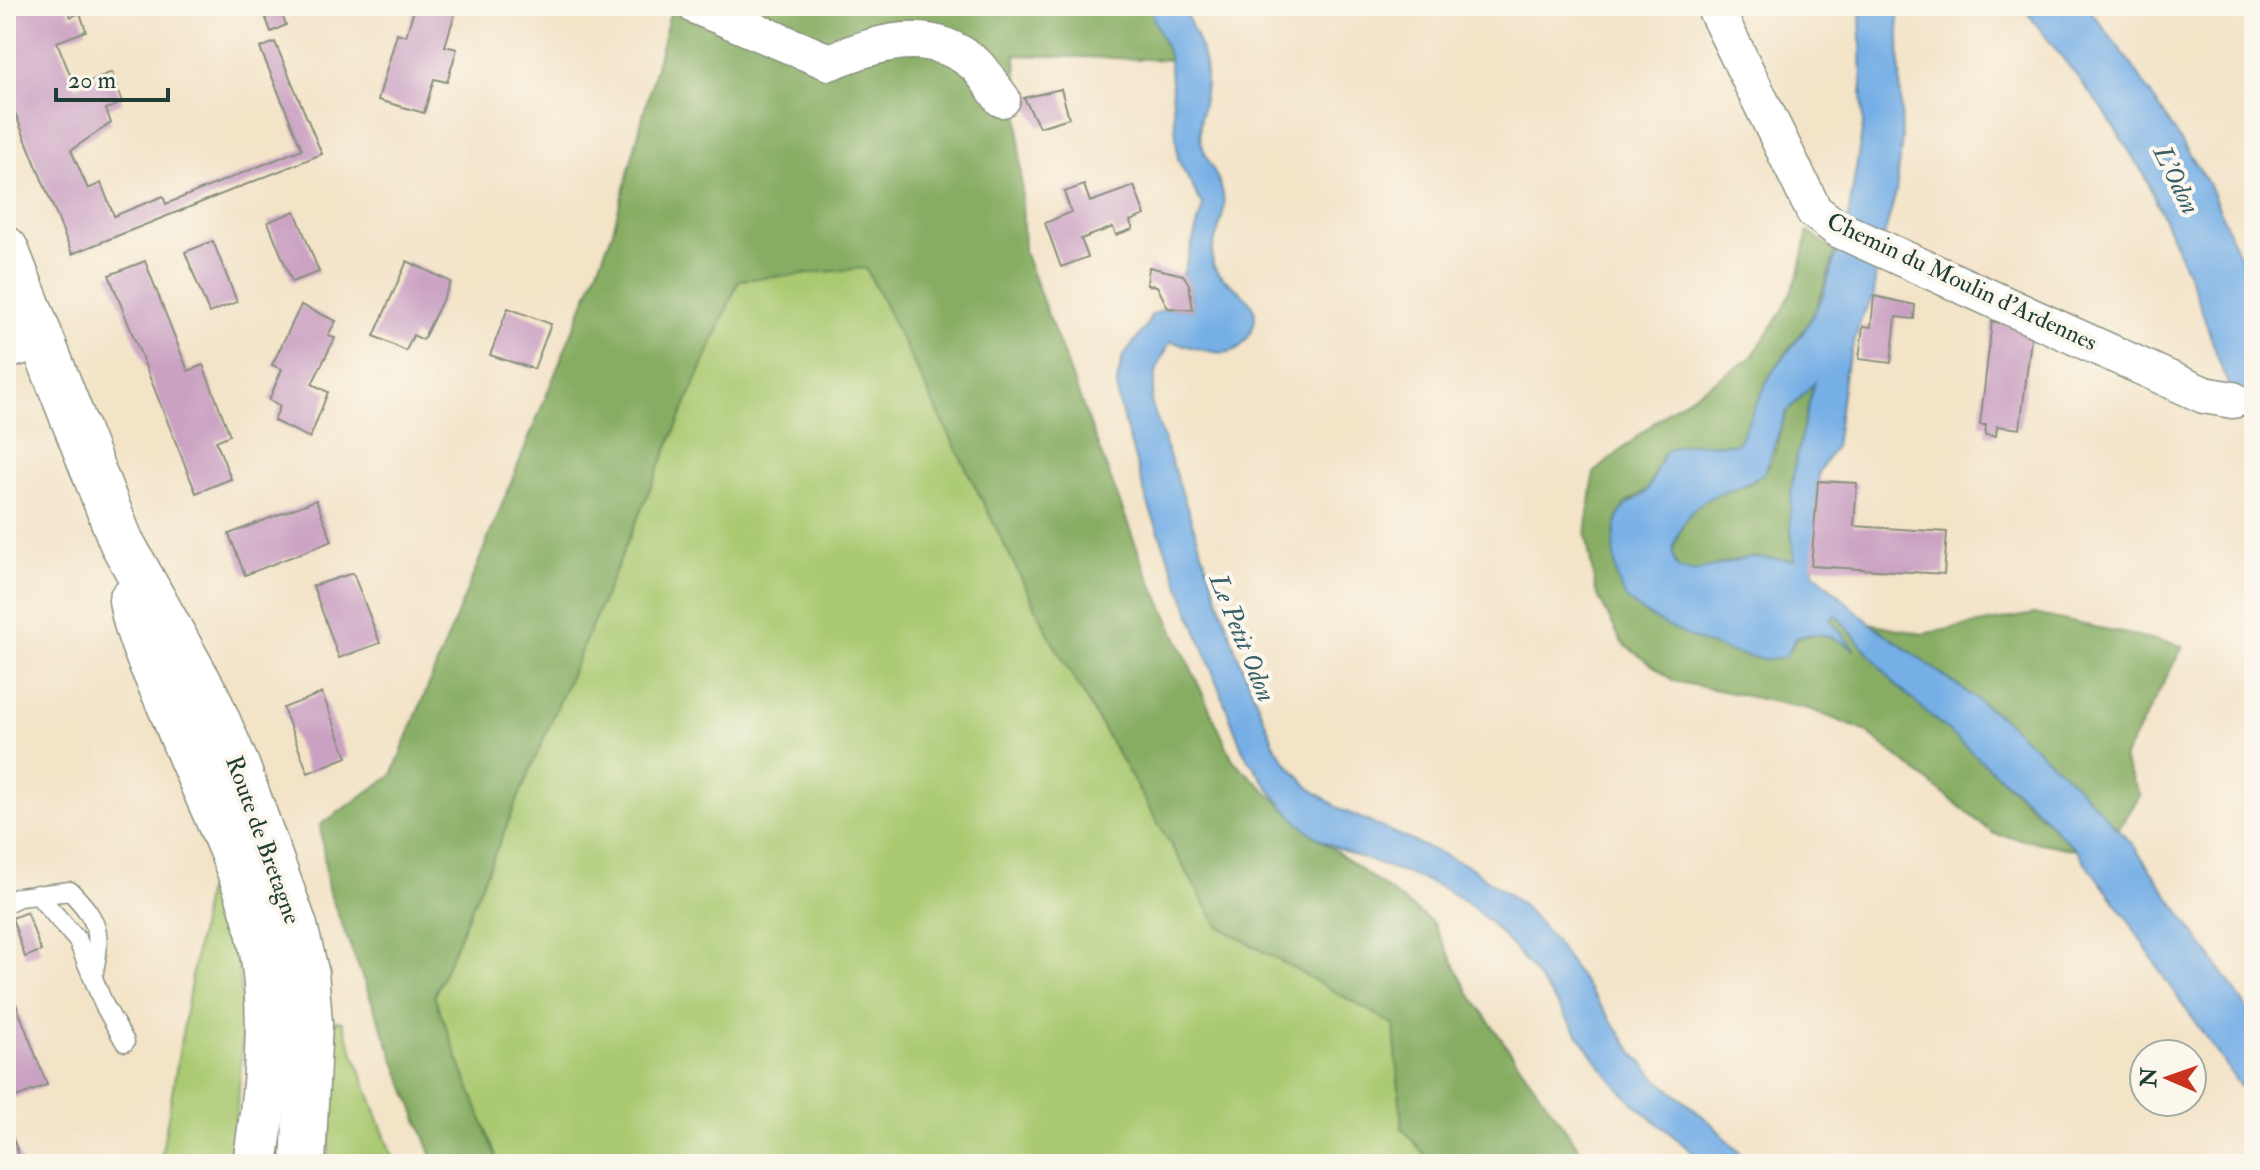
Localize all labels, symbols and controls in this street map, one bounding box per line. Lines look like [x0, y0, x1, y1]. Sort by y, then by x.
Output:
scale bar [56, 52, 168, 102]
text: 20 m [68, 65, 117, 96]
water label: L'Odon [2145, 140, 2206, 219]
street label: Chemin du Moulin d'Ardennes [1822, 206, 2102, 358]
water label: Le Petit Odon [1201, 568, 1282, 707]
street label: Route de Bretagne [218, 752, 308, 928]
north arrow [2128, 1038, 2208, 1118]
text: N [2135, 1067, 2163, 1089]

